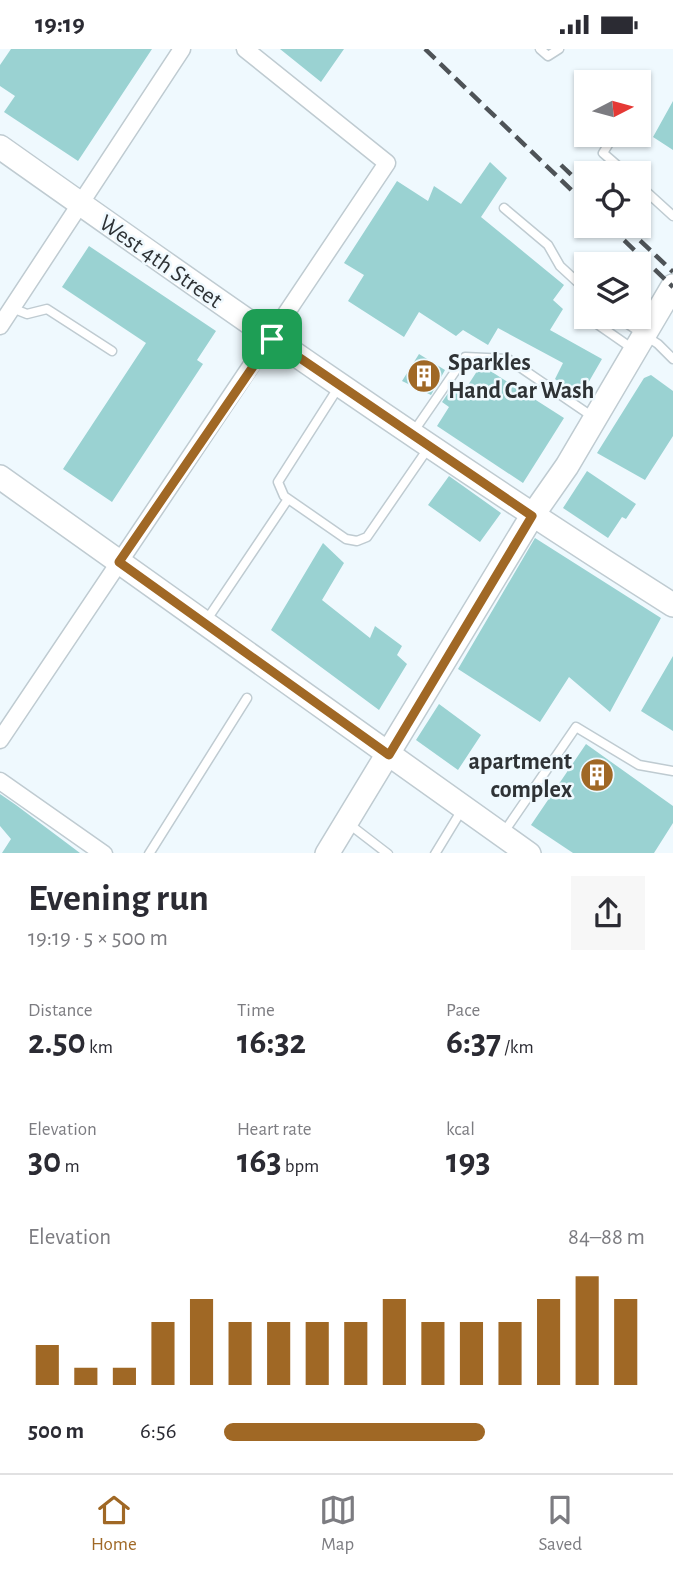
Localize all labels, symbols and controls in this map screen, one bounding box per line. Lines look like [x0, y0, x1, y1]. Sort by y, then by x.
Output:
text: 19:19 [35, 11, 85, 37]
north arrow [574, 70, 651, 147]
map controls [574, 70, 651, 329]
button: locate [574, 161, 651, 238]
street label: West 4th Street [95, 211, 227, 313]
button: layers [574, 252, 651, 329]
pin [242, 309, 302, 369]
icon: arrive [253, 320, 291, 358]
place label: Sparkles Hand Car Wash [448, 351, 594, 403]
building icon: Sparkles Hand Car Wash [405, 357, 443, 395]
place label: apartment complex [469, 750, 572, 802]
building icon: apartment complex [578, 756, 616, 794]
button: share [571, 876, 645, 950]
text: Evening run [28, 880, 209, 918]
text: 19:19 · 5 × 500 m [28, 927, 168, 950]
text: Distance [28, 1001, 92, 1020]
text: Time [237, 1001, 275, 1020]
text: Pace [446, 1001, 480, 1020]
text: 2.50 [28, 1025, 86, 1060]
text: 16:32 [237, 1025, 306, 1060]
text: 6:37 [446, 1025, 501, 1060]
text: km [86, 1038, 113, 1057]
text: /km [501, 1038, 534, 1057]
text: Elevation [28, 1120, 97, 1139]
text: Heart rate [237, 1120, 312, 1139]
text: kcal [446, 1120, 475, 1139]
text: 30 [28, 1144, 61, 1179]
text: 163 [237, 1144, 282, 1179]
text: 193 [446, 1144, 491, 1179]
text: m [61, 1157, 80, 1176]
text: bpm [282, 1157, 319, 1176]
text: Elevation [28, 1226, 111, 1249]
text: 84–88 m [568, 1226, 645, 1249]
text: 500 m [28, 1420, 84, 1443]
text: 6:56 [140, 1420, 177, 1443]
tab: Home [91, 1491, 137, 1556]
tab: Map [319, 1491, 357, 1556]
tab: Saved [539, 1491, 582, 1556]

